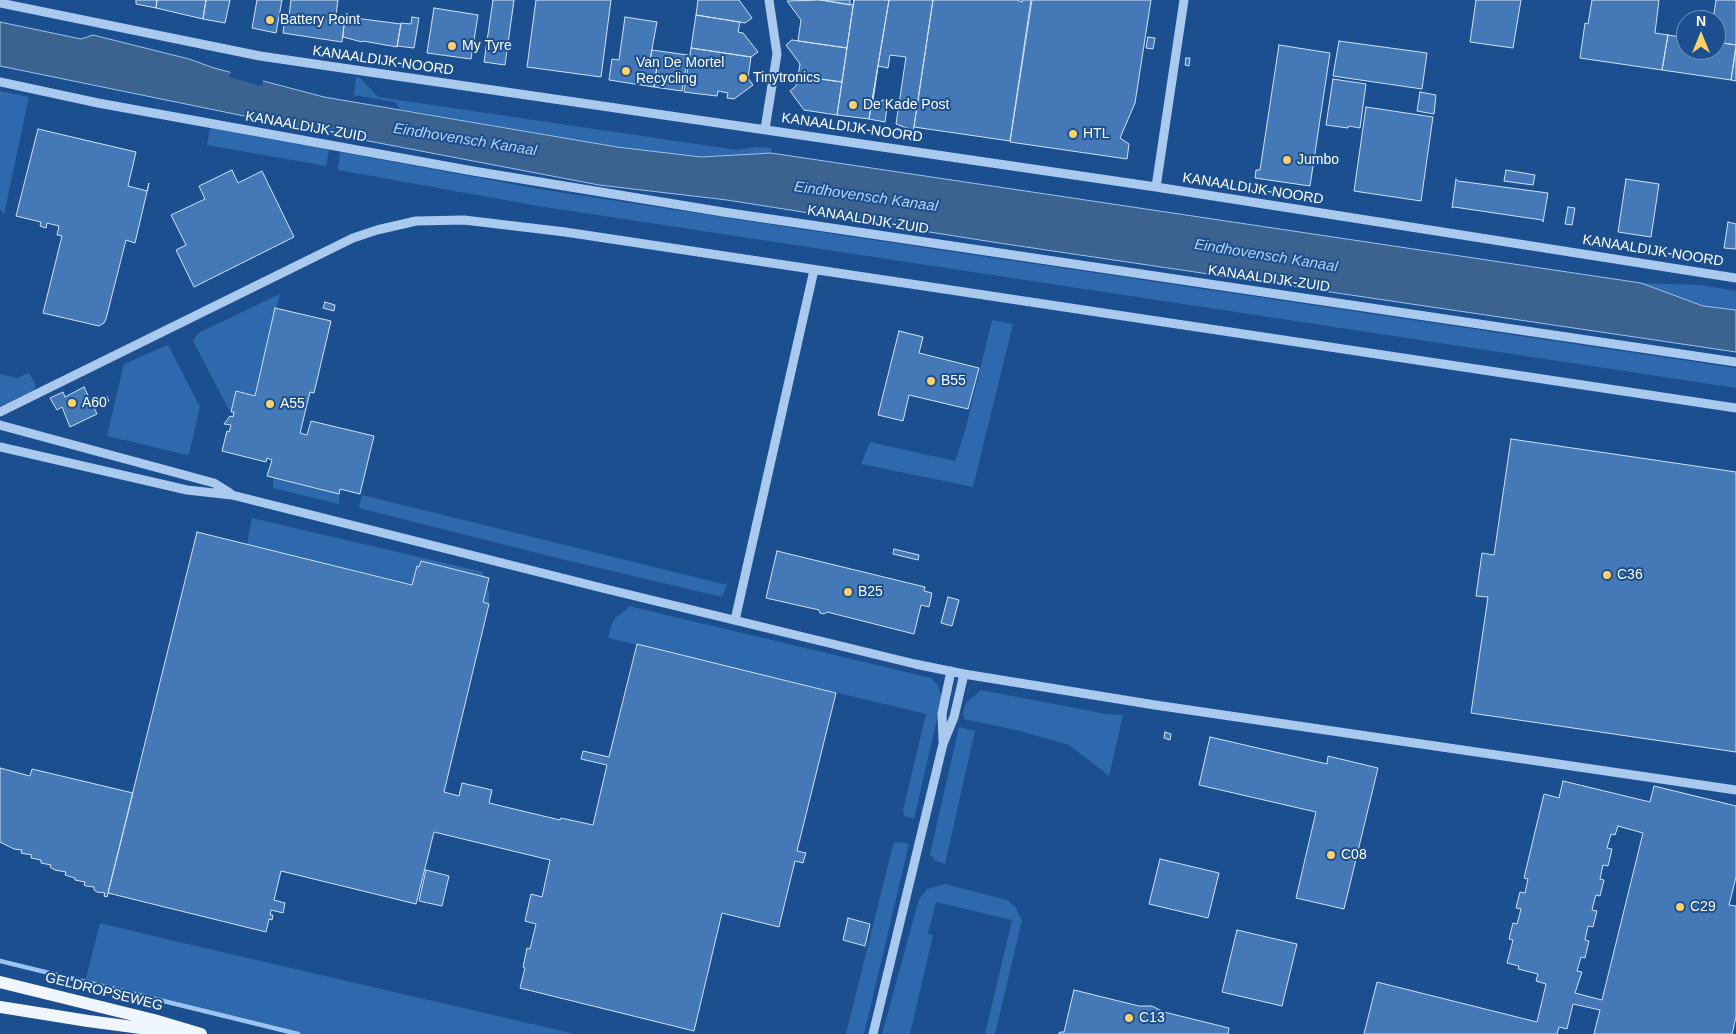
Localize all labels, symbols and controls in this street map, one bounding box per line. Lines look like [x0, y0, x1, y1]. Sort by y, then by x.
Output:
north arrow [1676, 10, 1726, 60]
place label: Battery Point [280, 12, 360, 28]
text: N [1696, 13, 1706, 29]
marker: Battery Point [264, 14, 276, 26]
place label: My Tyre [462, 38, 512, 54]
marker: My Tyre [446, 40, 458, 52]
street label: KANAALDIJK-NOORD [311, 43, 455, 79]
place label: Van De Mortel Recycling [636, 55, 724, 88]
marker: Van De Mortel Recycling [620, 65, 632, 77]
place label: Tinytronics [753, 70, 820, 86]
marker: Tinytronics [737, 72, 749, 84]
place label: De Kade Post [863, 97, 949, 113]
marker: De Kade Post [847, 99, 859, 111]
street label: KANAALDIJK-ZUID [244, 108, 368, 146]
street label: KANAALDIJK-NOORD [780, 110, 924, 146]
water label: Eindhovensch Kanaal [392, 120, 538, 160]
place label: HTL [1083, 126, 1109, 142]
marker: HTL [1067, 128, 1079, 140]
place label: Jumbo [1297, 152, 1339, 168]
marker: Jumbo [1281, 154, 1293, 166]
street label: KANAALDIJK-NOORD [1181, 170, 1325, 208]
water label: Eindhovensch Kanaal [793, 178, 939, 216]
street label: KANAALDIJK-ZUID [806, 202, 930, 238]
street label: KANAALDIJK-NOORD [1581, 232, 1725, 270]
water label: Eindhovensch Kanaal [1193, 236, 1339, 276]
street label: KANAALDIJK-ZUID [1207, 262, 1331, 296]
place label: B55 [941, 373, 966, 389]
marker: B55 [925, 375, 937, 387]
place label: A60 [82, 395, 107, 411]
place label: A55 [280, 396, 305, 412]
marker: A60 [66, 397, 78, 409]
marker: A55 [264, 398, 276, 410]
place label: C36 [1617, 567, 1643, 583]
marker: C36 [1601, 569, 1613, 581]
place label: B25 [858, 584, 883, 600]
marker: B25 [842, 586, 854, 598]
place label: C08 [1341, 847, 1367, 863]
marker: C08 [1325, 849, 1337, 861]
place label: C29 [1690, 899, 1716, 915]
marker: C29 [1674, 901, 1686, 913]
street label: GELDROPSEWEG [43, 969, 165, 1015]
place label: C13 [1139, 1010, 1165, 1026]
marker: C13 [1123, 1012, 1135, 1024]

